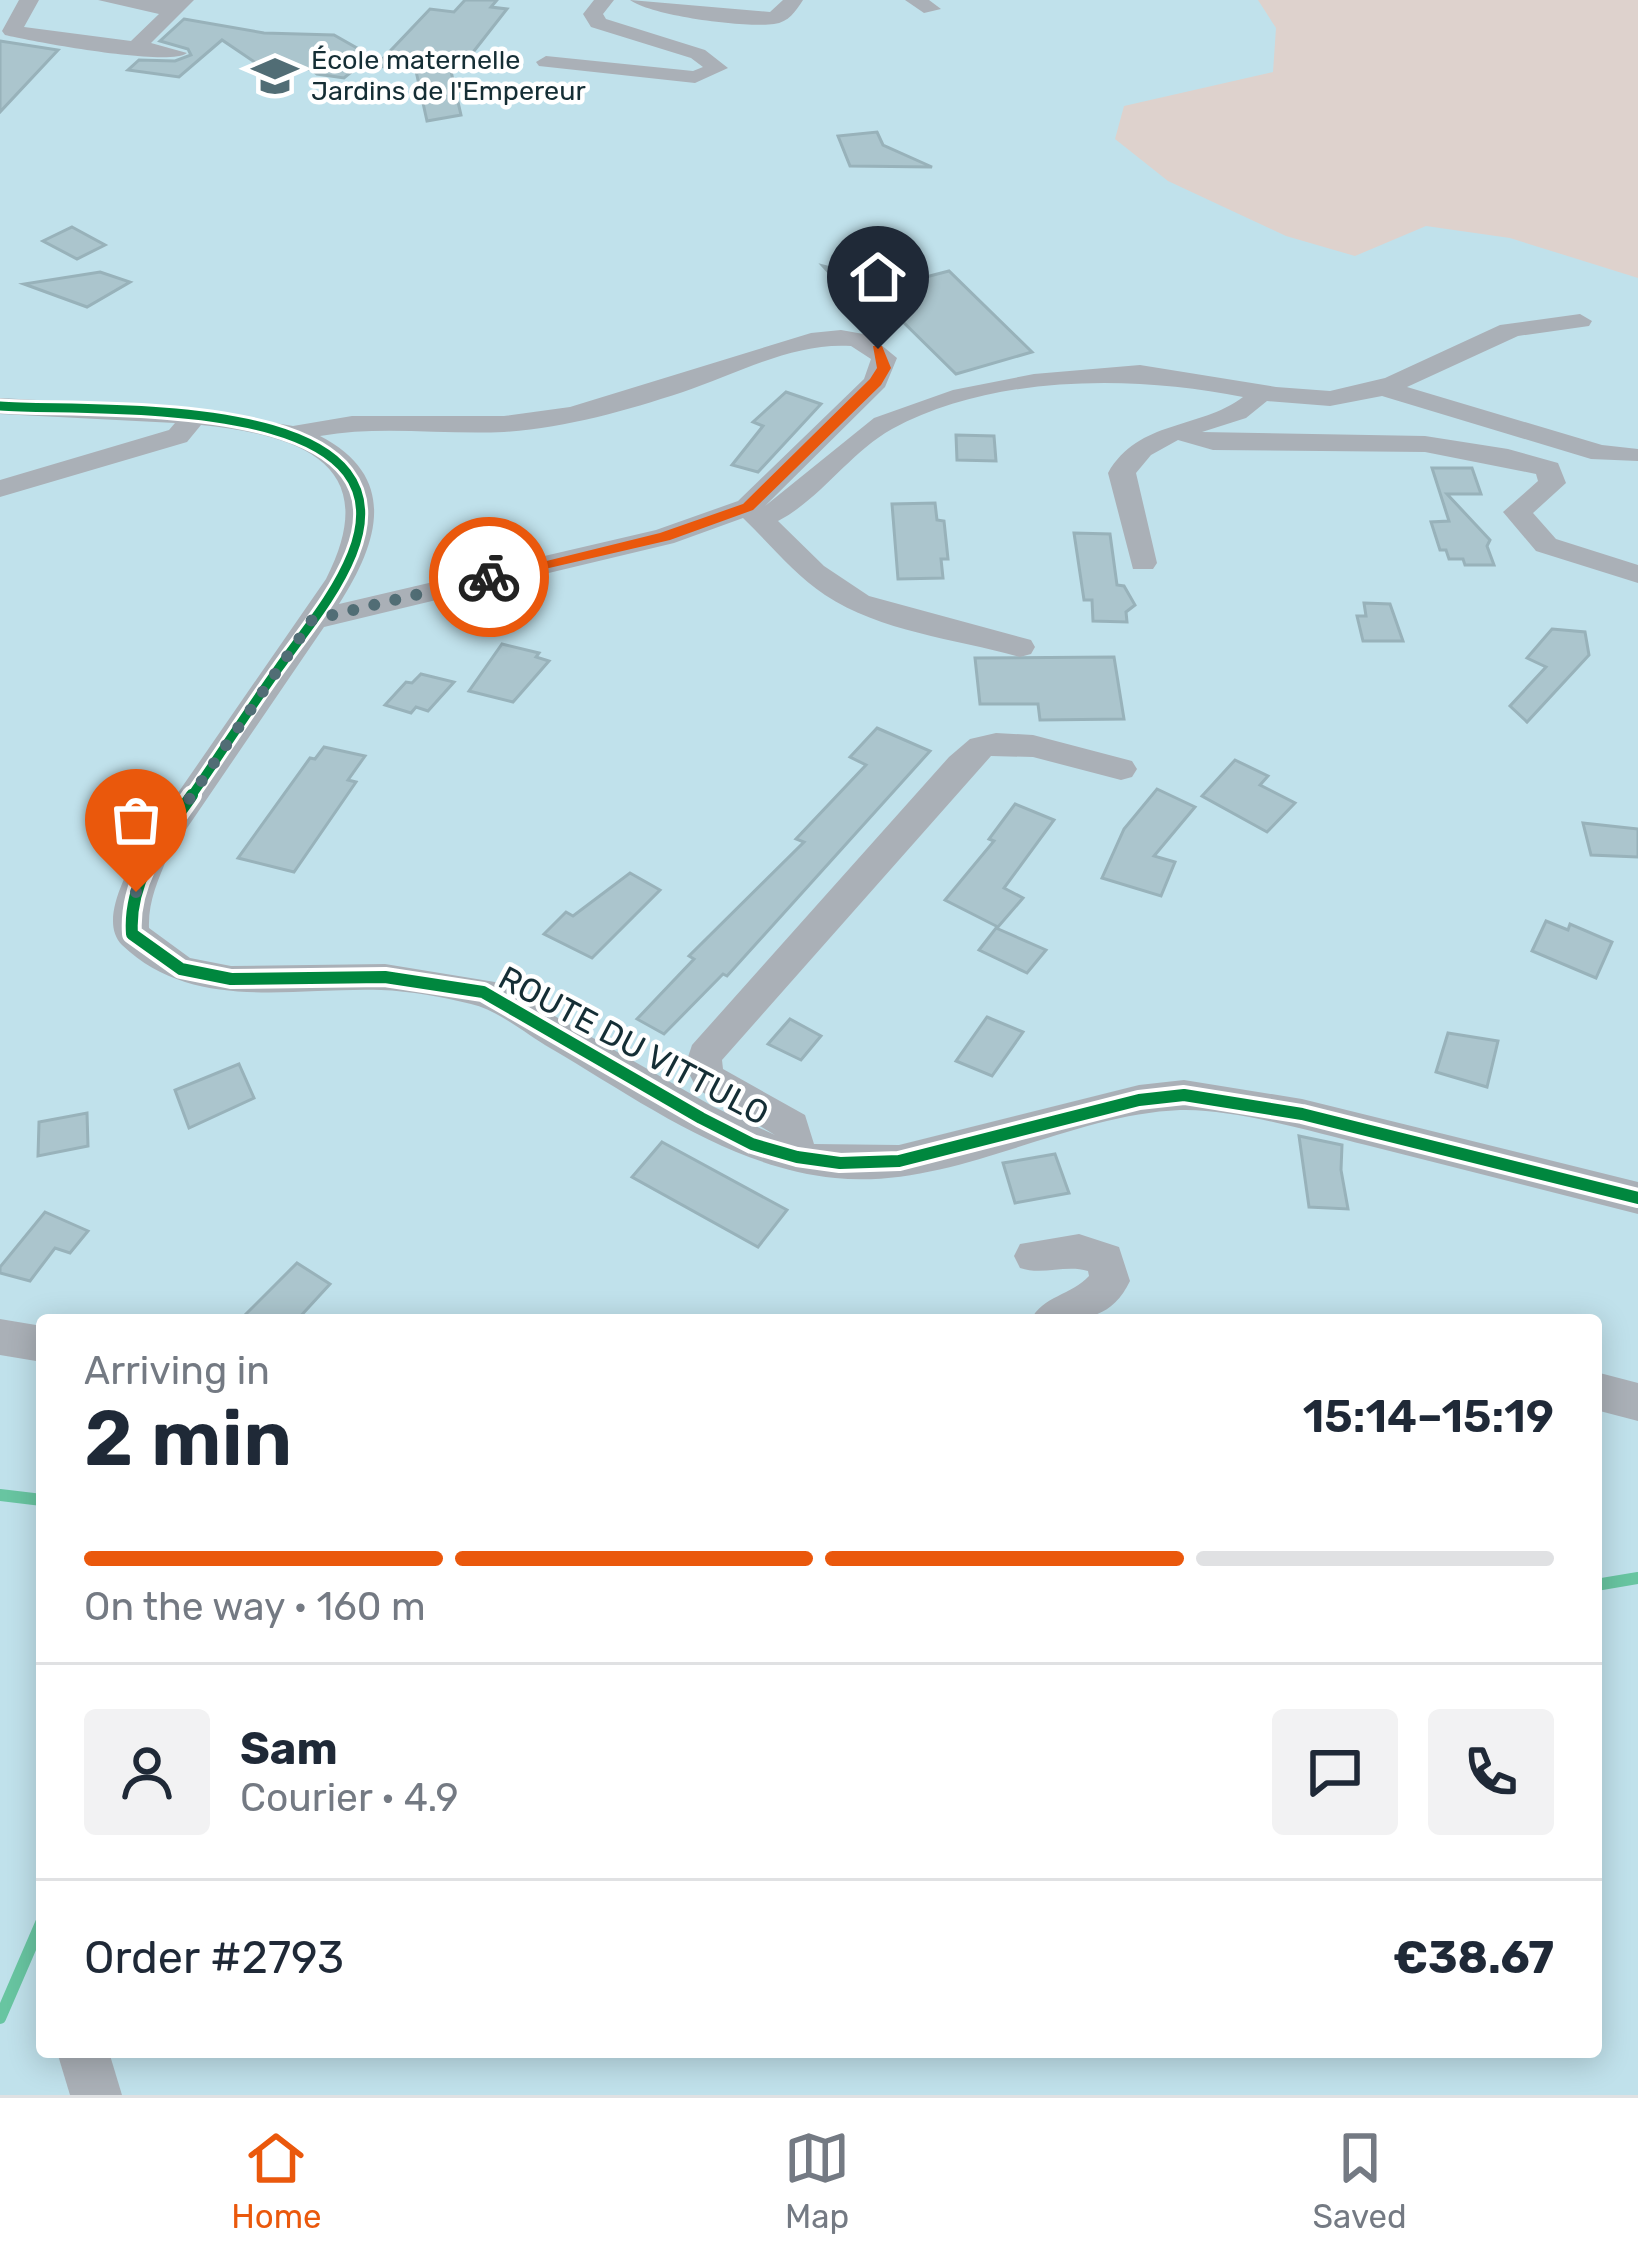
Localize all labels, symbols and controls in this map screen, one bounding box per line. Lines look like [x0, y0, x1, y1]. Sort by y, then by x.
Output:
place label: École maternelle Jardins de l'Empereur [311, 44, 586, 107]
school or university icon: École maternelle Jardins de l'Empereur [250, 51, 300, 101]
pin [827, 226, 929, 349]
icon: home [845, 244, 911, 310]
courier [429, 517, 549, 637]
icon: bike [456, 544, 522, 610]
pin [85, 769, 187, 892]
icon: bag [103, 787, 169, 853]
street label: ROUTE DU VITTULO [492, 958, 775, 1133]
text: Arriving in [84, 1348, 270, 1394]
text: 15:14–15:19 [1303, 1390, 1554, 1443]
text: 2 min [84, 1392, 292, 1485]
text: On the way · 160 m [84, 1584, 426, 1630]
button: person [84, 1709, 210, 1835]
button: chat [1272, 1709, 1398, 1835]
button: phone [1428, 1709, 1554, 1835]
text: Sam [240, 1722, 338, 1775]
text: Courier · 4.9 [240, 1775, 459, 1821]
text: Order #2793 [84, 1931, 344, 1984]
text: €38.67 [1393, 1931, 1554, 1984]
tab: Home [231, 2125, 322, 2236]
tab: Map [784, 2125, 850, 2236]
tab: Saved [1313, 2125, 1407, 2236]

